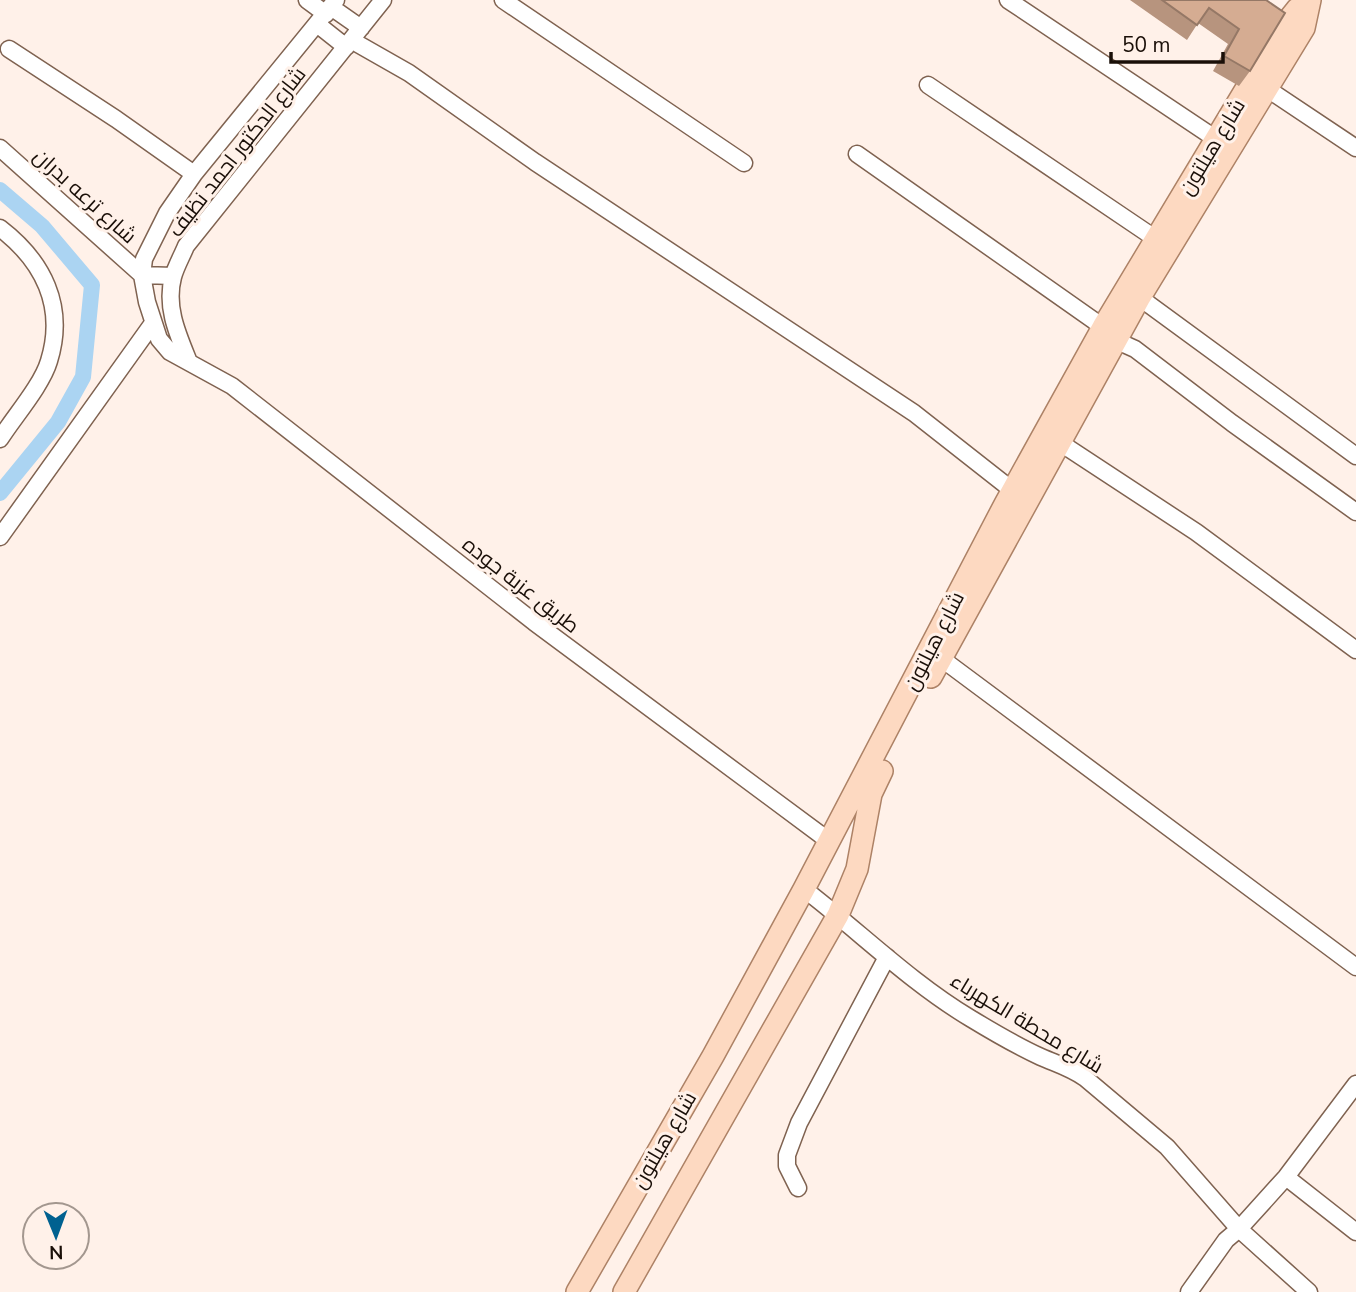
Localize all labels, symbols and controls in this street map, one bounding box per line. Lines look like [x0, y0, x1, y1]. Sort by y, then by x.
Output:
scale bar [1111, 21, 1223, 65]
text: 50 m [1122, 31, 1171, 59]
street label: شارع الدكتور احمد نظيف [162, 61, 312, 243]
street label: شارع هيلتون [1172, 94, 1252, 200]
street label: شارع ترعه بدران [27, 142, 143, 250]
street label: طريق عزبة جوده [457, 530, 585, 640]
street label: شارع هيلتون [897, 587, 971, 695]
street label: شارع محطة الكهرباء [945, 966, 1109, 1080]
street label: شارع هيلتون [625, 1086, 703, 1194]
north arrow [21, 1201, 91, 1271]
text: N [49, 1239, 64, 1265]

